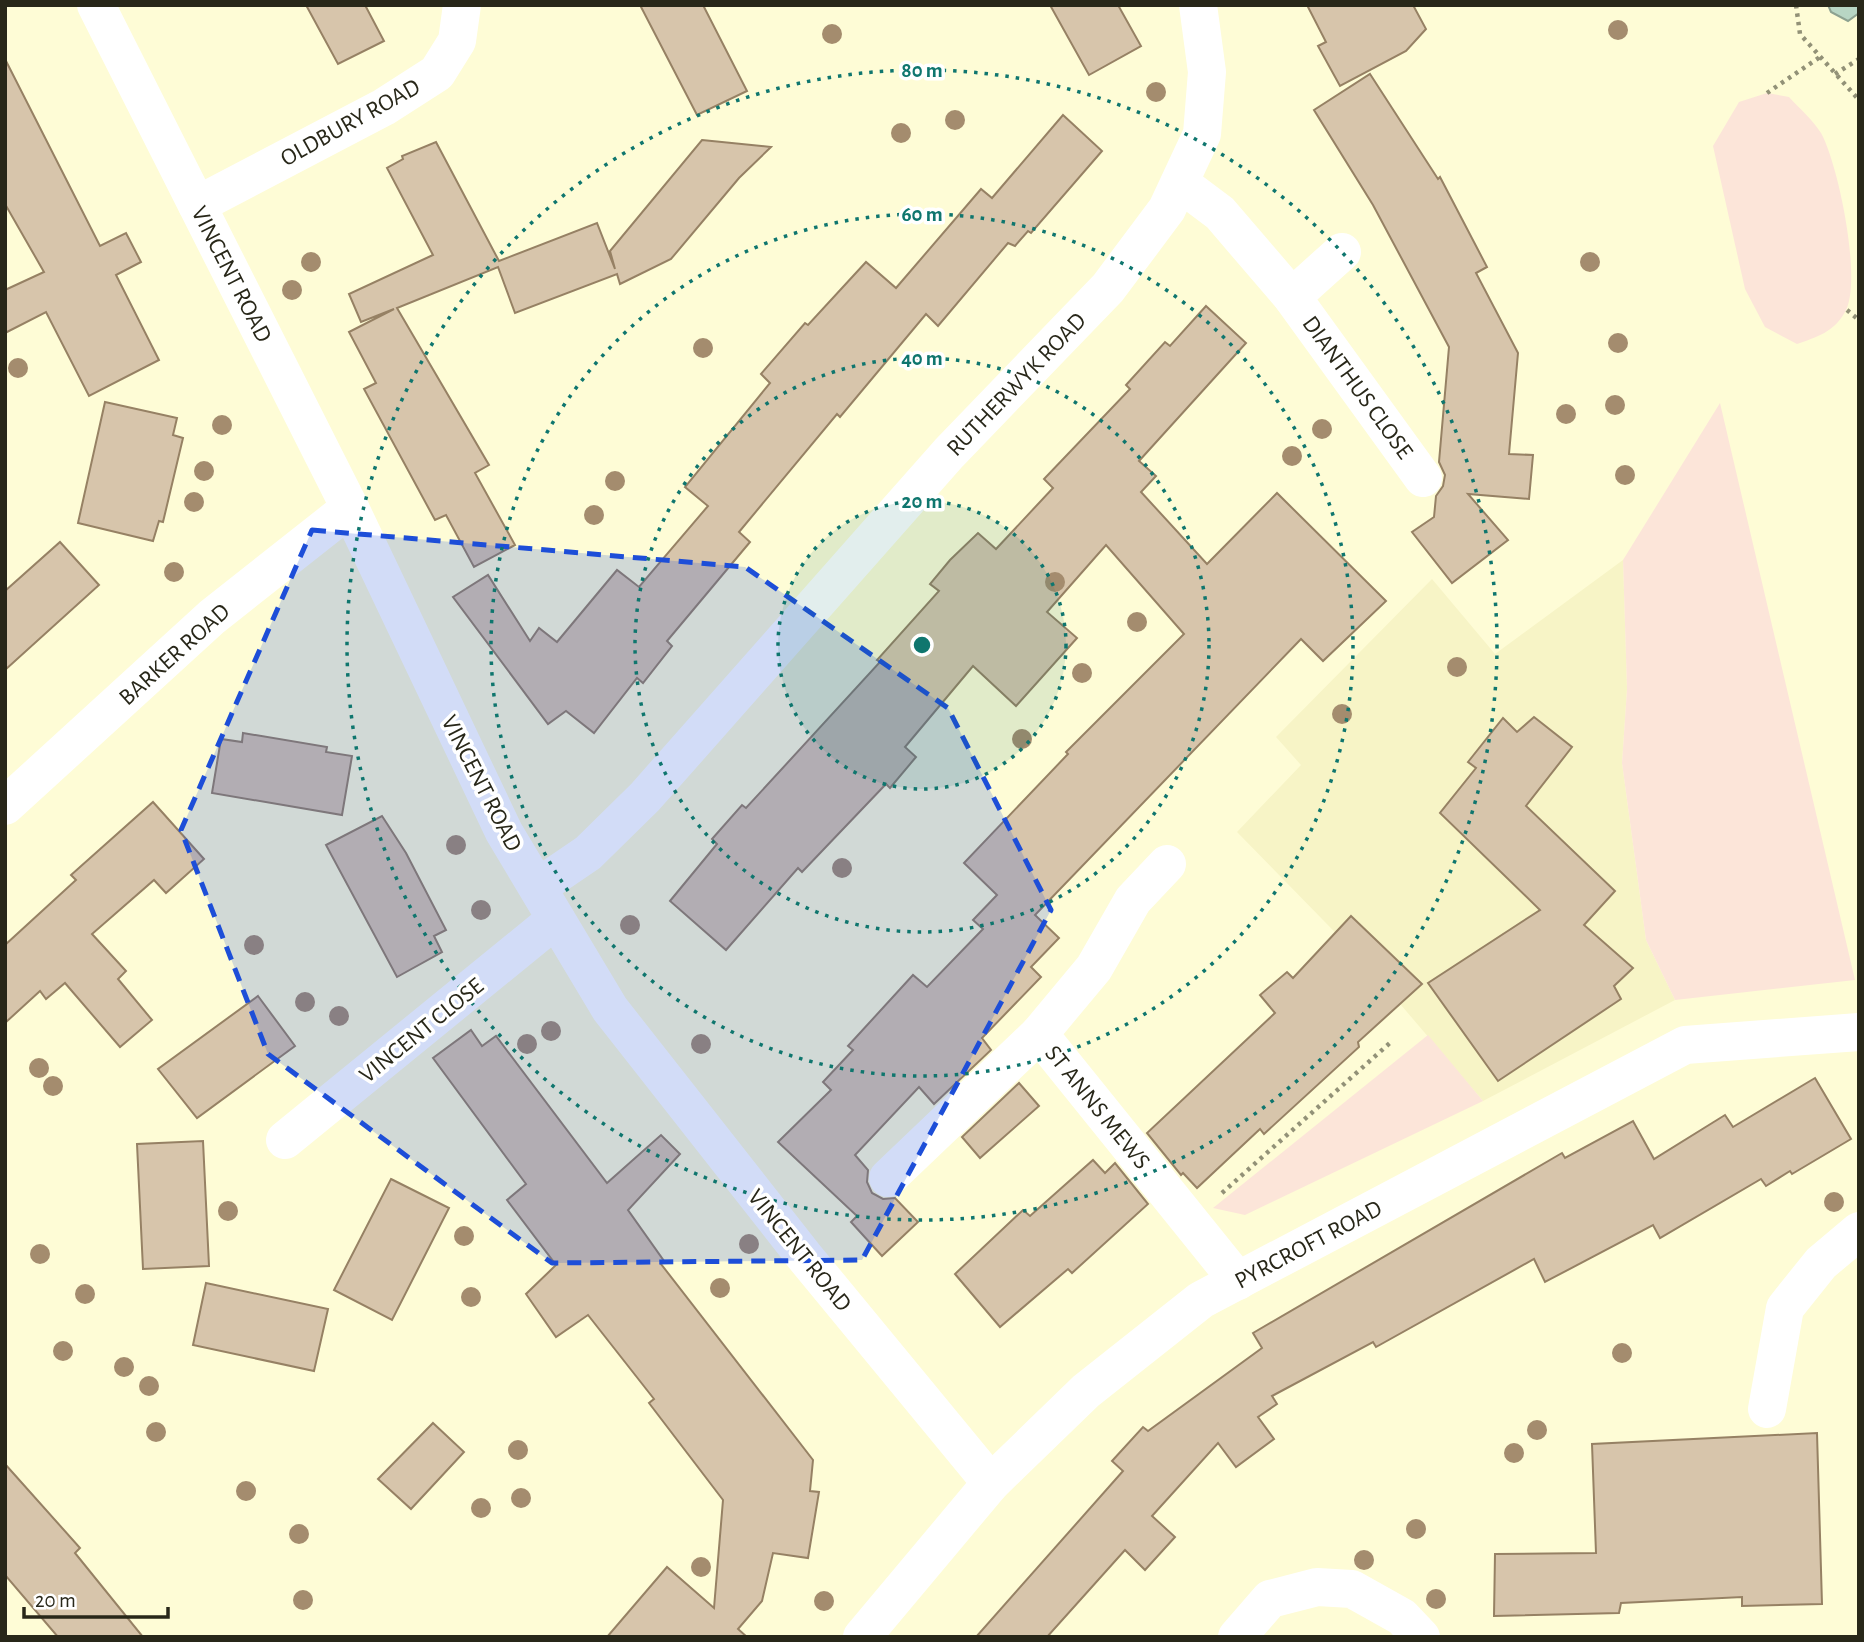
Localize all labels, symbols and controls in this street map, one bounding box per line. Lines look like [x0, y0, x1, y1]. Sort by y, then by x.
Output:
text: 80 m [901, 60, 943, 81]
street label: OLDBURY ROAD [277, 75, 424, 171]
street label: VINCENT ROAD [187, 203, 276, 346]
text: 60 m [901, 204, 943, 225]
street label: RUTHERWYK ROAD [942, 308, 1091, 461]
street label: DIANTHUS CLOSE [1297, 312, 1417, 464]
text: 40 m [901, 348, 943, 369]
text: 20 m [902, 491, 942, 512]
street label: BARKER ROAD [115, 599, 235, 710]
centre of rings [910, 633, 934, 657]
street label: VINCENT ROAD [437, 712, 526, 855]
street label: VINCENT CLOSE [355, 974, 488, 1088]
street label: ST ANNS MEWS [1040, 1041, 1154, 1174]
street label: VINCENT ROAD [743, 1185, 855, 1316]
street label: PYRCROFT ROAD [1231, 1196, 1386, 1294]
scale bar [24, 1576, 168, 1620]
text: 20 m [35, 1590, 76, 1611]

